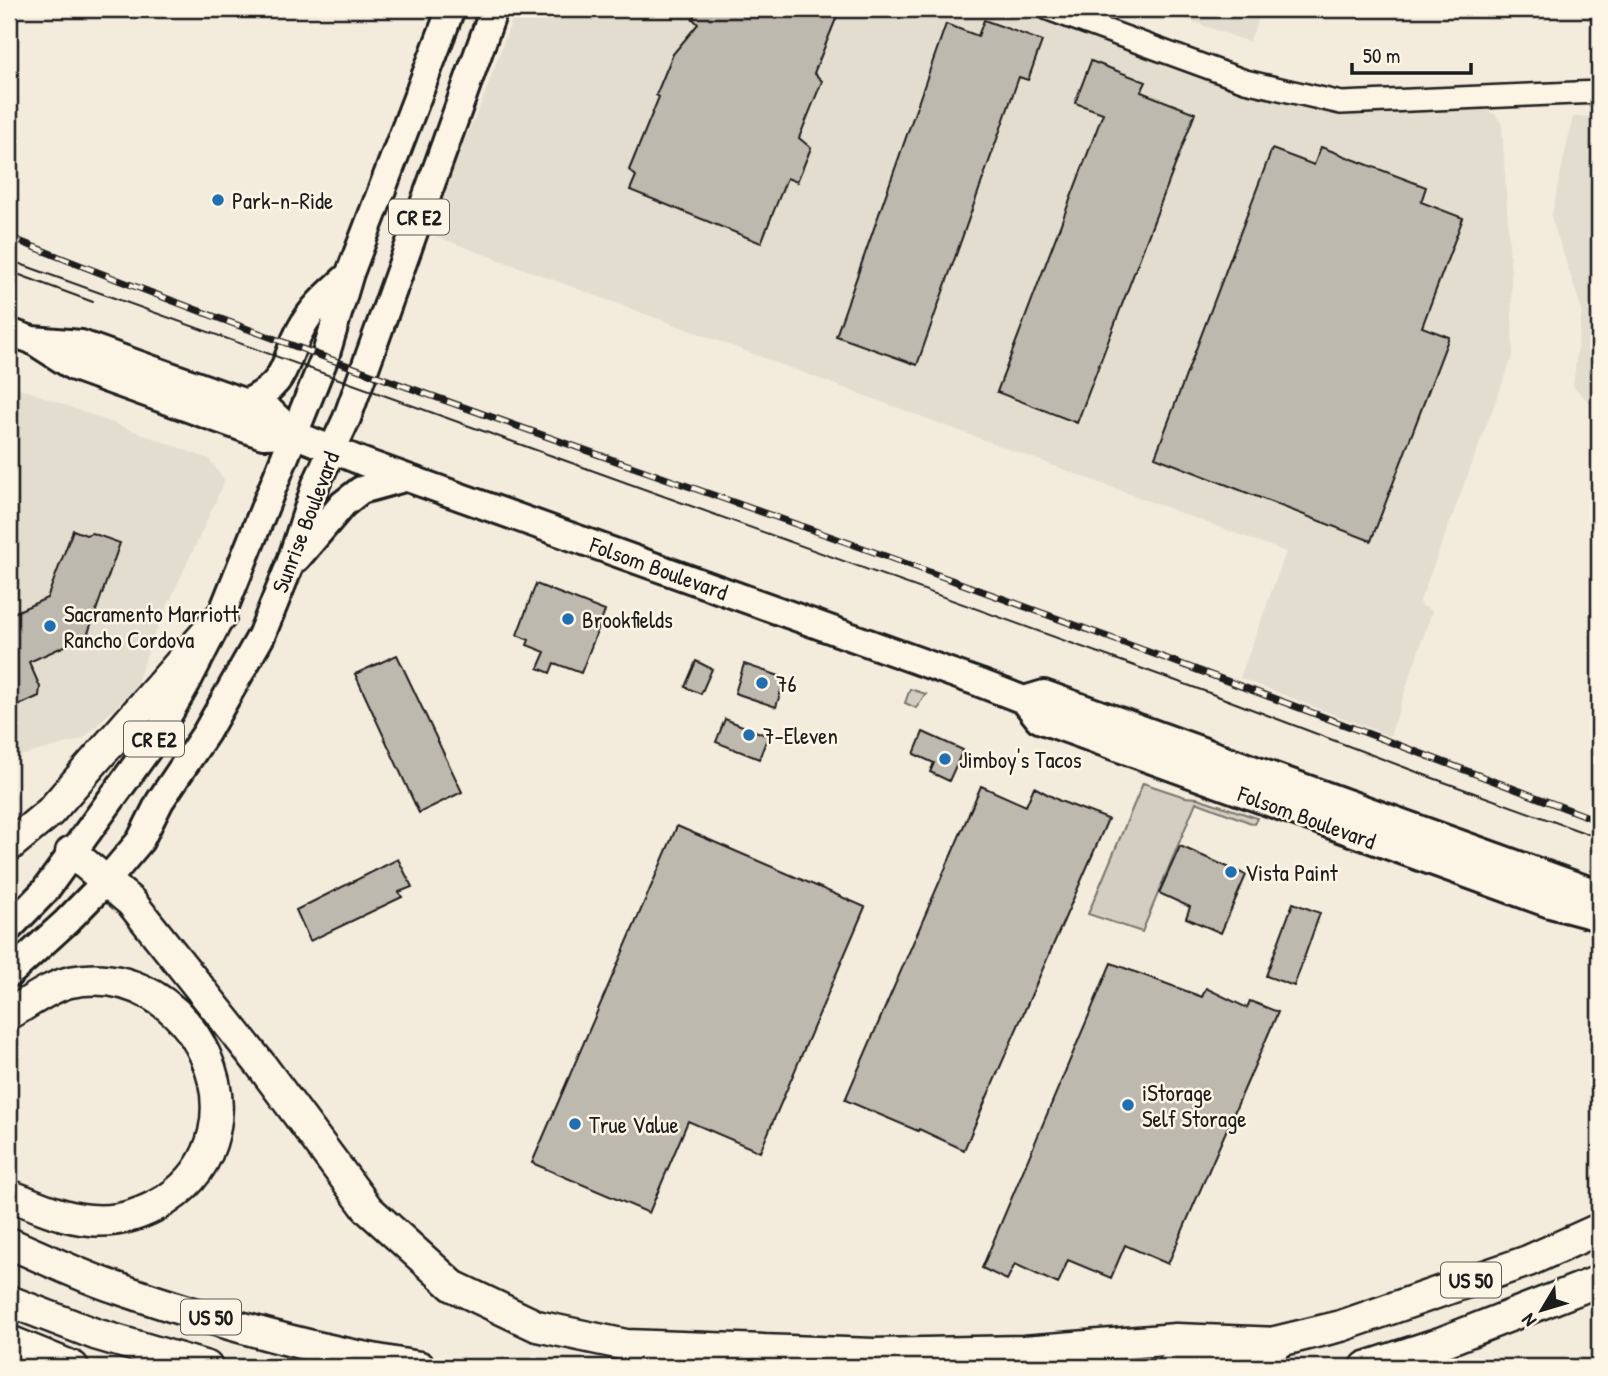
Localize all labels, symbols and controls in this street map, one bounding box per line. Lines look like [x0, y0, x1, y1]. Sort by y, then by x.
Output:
scale bar [1352, 32, 1472, 76]
text: 50 m [1363, 41, 1400, 70]
place label: Park-n-Ride [232, 185, 333, 216]
marker: Park-n-Ride [210, 192, 226, 208]
road number: CR E2 [389, 200, 449, 234]
street label: Sunrise Boulevard [264, 447, 346, 597]
street label: Folsom Boulevard [585, 528, 732, 607]
place label: Sacramento Marriott Rancho Cordova [64, 598, 240, 655]
place label: Brookfields [582, 604, 673, 635]
marker: Brookfields [560, 611, 576, 627]
marker: Sacramento Marriott Rancho Cordova [42, 618, 58, 634]
place label: 76 [776, 668, 797, 699]
marker: 76 [754, 675, 770, 691]
place label: 7-Eleven [763, 720, 838, 751]
road number: CR E2 [124, 722, 184, 756]
marker: 7-Eleven [741, 727, 757, 743]
place label: Jimboy's Tacos [959, 744, 1082, 775]
marker: Jimboy's Tacos [937, 751, 953, 767]
street label: Folsom Boulevard [1233, 777, 1380, 856]
place label: Vista Paint [1245, 857, 1339, 888]
marker: Vista Paint [1223, 864, 1239, 880]
place label: iStorage Self Storage [1142, 1077, 1246, 1134]
marker: iStorage Self Storage [1120, 1097, 1136, 1113]
place label: True Value [589, 1109, 679, 1140]
marker: True Value [567, 1116, 583, 1132]
road number: US 50 [1441, 1262, 1501, 1298]
north arrow [1506, 1274, 1576, 1344]
road number: US 50 [181, 1300, 241, 1334]
text: N [1515, 1308, 1542, 1332]

